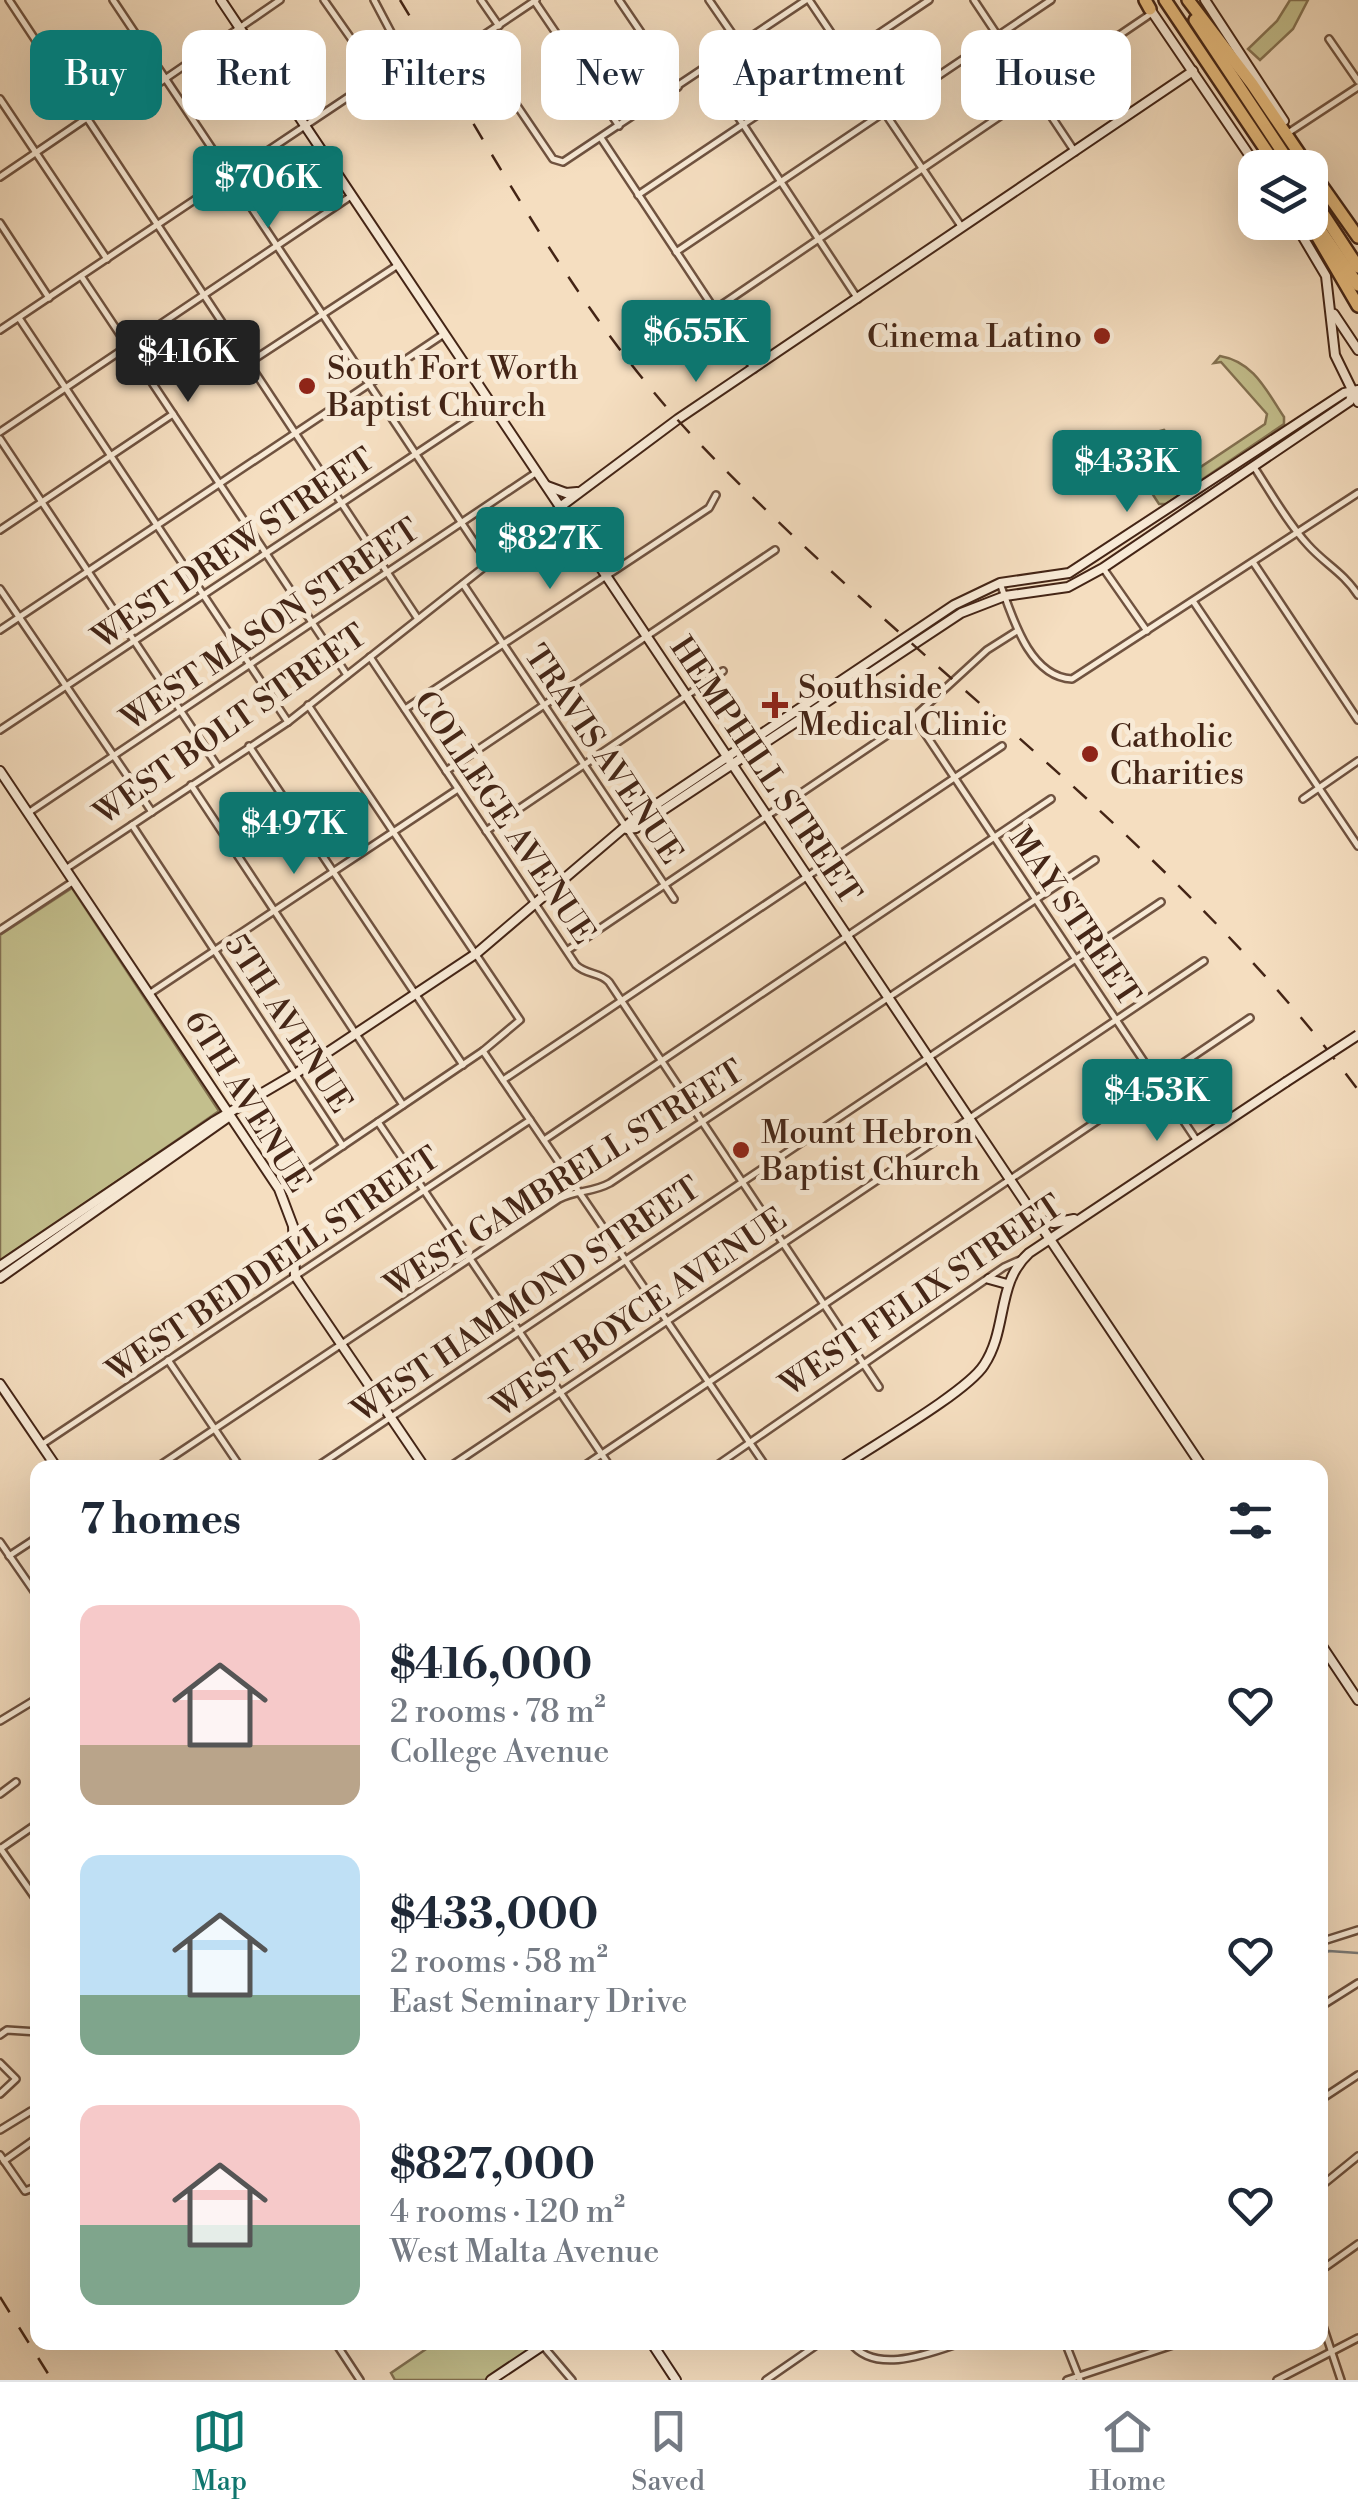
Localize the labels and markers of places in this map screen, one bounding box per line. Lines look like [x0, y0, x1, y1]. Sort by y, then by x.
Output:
pin: $706K [198, 146, 338, 231]
pin: $655K [626, 300, 766, 385]
place label: Cinema Latino [867, 317, 1082, 357]
pin: $416K [118, 320, 258, 405]
marker: Cinema Latino [1091, 325, 1113, 347]
place label: South Fort Worth Baptist Church [326, 349, 579, 426]
marker: South Fort Worth Baptist Church [296, 375, 318, 397]
pin: $433K [1057, 430, 1197, 515]
pin: $827K [480, 507, 620, 592]
place label: Southside Medical Clinic [798, 668, 1007, 745]
marker: Southside Medical Clinic [762, 692, 788, 718]
place label: Catholic Charities [1110, 717, 1244, 794]
marker: Catholic Charities [1079, 743, 1101, 765]
pin: $497K [224, 792, 364, 877]
pin: $453K [1087, 1059, 1227, 1144]
place label: Mount Hebron Baptist Church [760, 1113, 980, 1190]
marker: Mount Hebron Baptist Church [730, 1139, 752, 1161]

